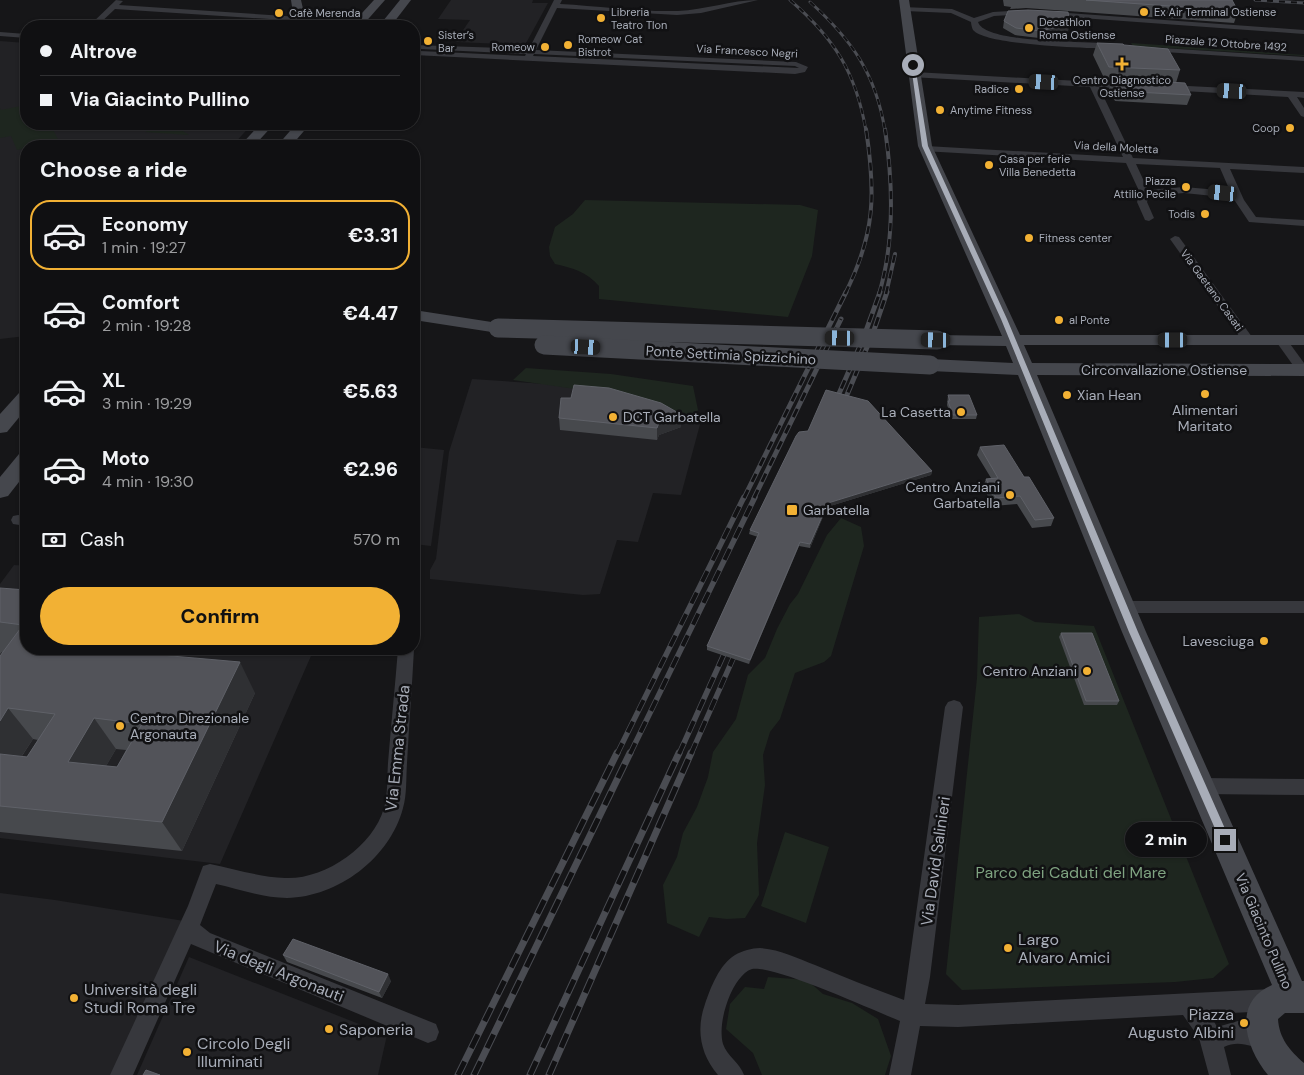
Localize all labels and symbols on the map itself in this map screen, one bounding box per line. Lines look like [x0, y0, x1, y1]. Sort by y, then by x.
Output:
place label: Libreria Teatro Tlon [611, 5, 667, 32]
place label: Ex Air Terminal Ostiense [1154, 5, 1276, 19]
place label: Cafè Merenda [289, 6, 360, 20]
marker: Ex Air Terminal Ostiense [1138, 6, 1150, 18]
marker: Cafè Merenda [273, 7, 285, 19]
marker: Libreria Teatro Tlon [595, 12, 607, 24]
place label: Decathlon Roma Ostiense [1039, 15, 1116, 42]
marker: Decathlon Roma Ostiense [1023, 22, 1035, 34]
place label: Sister’s Bar [438, 28, 474, 55]
place label: Romeow Cat Bistrot [578, 32, 642, 59]
street label: Piazzale 12 Ottobre 1492 [1165, 32, 1287, 54]
marker: Sister’s Bar [422, 35, 434, 47]
marker: Romeow Cat Bistrot [562, 39, 574, 51]
place label: Romeow [492, 40, 536, 54]
marker: Romeow [539, 41, 551, 53]
street label: Via Francesco Negri [696, 41, 798, 61]
route start [902, 54, 924, 76]
marker: Centro Diagnostico Ostiense [1115, 57, 1129, 71]
place label: Centro Diagnostico Ostiense [1073, 73, 1171, 100]
car [1028, 74, 1059, 90]
place label: Radice [975, 82, 1009, 96]
marker: Radice [1013, 83, 1025, 95]
car [1216, 83, 1247, 99]
place label: Anytime Fitness [950, 103, 1032, 117]
marker: Anytime Fitness [934, 104, 946, 116]
place label: Coop [1252, 121, 1280, 135]
marker: Coop [1284, 122, 1296, 134]
street label: Via della Moletta [1073, 138, 1159, 156]
place label: Casa per ferie Villa Benedetta [999, 152, 1076, 179]
marker: Casa per ferie Villa Benedetta [983, 159, 995, 171]
place label: Piazza Attilio Pecile [1113, 174, 1176, 201]
marker: Piazza Attilio Pecile [1180, 181, 1192, 193]
car [1207, 184, 1238, 202]
place label: Todis [1168, 207, 1195, 221]
marker: Todis [1199, 208, 1211, 220]
place label: Fitness center [1039, 231, 1112, 245]
marker: Fitness center [1023, 232, 1035, 244]
street label: Via Gaetano Casati [1178, 246, 1246, 334]
place label: al Ponte [1069, 313, 1110, 327]
marker: al Ponte [1053, 314, 1065, 326]
car [824, 330, 855, 346]
car [920, 332, 951, 348]
car [1158, 333, 1188, 348]
car [570, 339, 601, 355]
street label: Ponte Settimia Spizzichino [645, 342, 817, 368]
street label: Circonvallazione Ostiense [1081, 361, 1247, 379]
place label: Xian Hean [1077, 386, 1141, 404]
marker: Alimentari Maritato [1199, 388, 1211, 400]
marker: Xian Hean [1061, 389, 1073, 401]
place label: Alimentari Maritato [1172, 401, 1238, 435]
place label: La Casetta [881, 403, 951, 421]
marker: La Casetta [955, 406, 967, 418]
place label: DCT Garbatella [623, 408, 721, 426]
marker: DCT Garbatella [607, 411, 619, 423]
place label: Centro Anziani Garbatella [905, 478, 1000, 512]
marker: Centro Anziani Garbatella [1004, 489, 1016, 501]
place label: Garbatella [803, 501, 870, 519]
marker: Garbatella [785, 503, 799, 517]
place label: Lavesciuga [1182, 632, 1254, 650]
marker: Lavesciuga [1258, 635, 1270, 647]
place label: Centro Anziani [982, 662, 1077, 680]
marker: Centro Anziani [1081, 665, 1093, 677]
street label: Via Emma Strada [380, 684, 415, 812]
place label: Centro Direzionale Argonauta [130, 709, 249, 743]
marker: Centro Direzionale Argonauta [114, 720, 126, 732]
street label: Via David Salinieri [916, 795, 955, 927]
callout: 2 min [1125, 822, 1208, 858]
route end [1214, 829, 1236, 851]
park label: Parco dei Caduti del Mare [976, 862, 1166, 883]
street label: Via Giacinto Pullino [1231, 870, 1297, 992]
place label: Largo Alvaro Amici [1018, 929, 1110, 968]
street label: Via degli Argonauti [211, 936, 347, 1007]
marker: Largo Alvaro Amici [1002, 942, 1014, 954]
place label: Università degli Studi Roma Tre [84, 979, 197, 1018]
marker: Università degli Studi Roma Tre [68, 992, 80, 1004]
place label: Piazza Augusto Albini [1128, 1004, 1234, 1043]
marker: Piazza Augusto Albini [1238, 1017, 1250, 1029]
place label: Saponeria [339, 1019, 413, 1040]
marker: Saponeria [323, 1023, 335, 1035]
place label: Circolo Degli Illuminati [197, 1033, 290, 1072]
marker: Circolo Degli Illuminati [181, 1046, 193, 1058]

